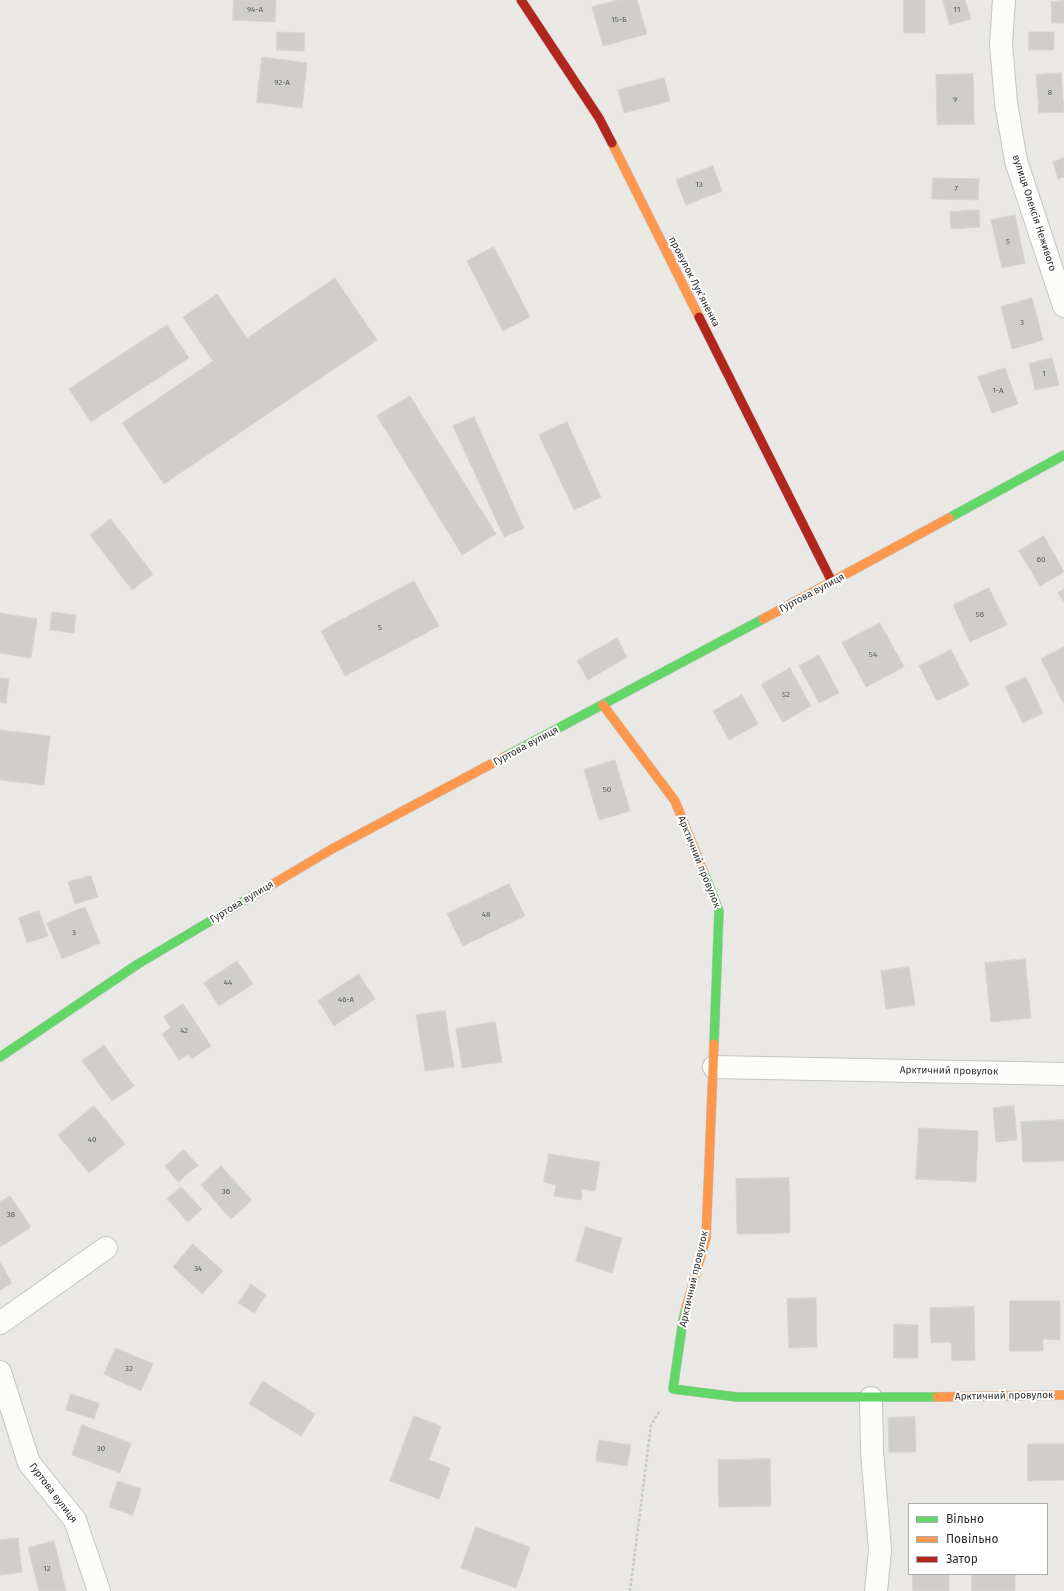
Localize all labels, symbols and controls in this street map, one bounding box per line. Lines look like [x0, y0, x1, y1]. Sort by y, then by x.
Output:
house number: 94-А [247, 5, 263, 15]
house number: 11 [954, 5, 960, 15]
house number: 15-Б [611, 15, 627, 25]
house number: 92-А [274, 78, 290, 88]
house number: 8 [1048, 88, 1052, 98]
house number: 9 [953, 95, 957, 105]
street label: вулиця Олексія Неживого [1009, 153, 1059, 273]
house number: 13 [695, 180, 703, 190]
house number: 7 [954, 184, 958, 194]
street label: провулок Лукʼяненка [666, 235, 722, 329]
house number: 5 [1006, 237, 1010, 247]
house number: 3 [1020, 318, 1024, 328]
house number: 1 [1042, 369, 1046, 379]
house number: 1-А [992, 386, 1004, 396]
house number: 60 [1037, 555, 1045, 565]
street label: Гуртова вулиця [777, 571, 847, 615]
house number: 56 [976, 610, 984, 620]
house number: 5 [378, 623, 382, 633]
house number: 54 [869, 650, 877, 660]
house number: 52 [782, 690, 790, 700]
street label: Гуртова вулиця [491, 724, 561, 768]
house number: 50 [603, 785, 611, 795]
street label: Арктичний провулок [675, 814, 723, 910]
street label: Гуртова вулиця [208, 878, 276, 926]
house number: 48 [482, 910, 490, 920]
house number: 3 [72, 928, 76, 938]
house number: 44 [224, 978, 232, 988]
house number: 46-А [338, 995, 354, 1005]
house number: 42 [180, 1026, 188, 1036]
street label: Арктичний провулок [900, 1064, 998, 1078]
house number: 40 [88, 1135, 96, 1145]
house number: 36 [222, 1187, 230, 1197]
house number: 38 [7, 1210, 15, 1220]
street label: Арктичний провулок [677, 1230, 711, 1328]
house number: 34 [194, 1264, 202, 1274]
house number: 32 [125, 1364, 133, 1374]
street label: Арктичний провулок [955, 1389, 1053, 1403]
house number: 30 [97, 1444, 105, 1454]
street label: Гуртова вулиця [27, 1461, 79, 1525]
legend [908, 1503, 1048, 1575]
text: Вільно [946, 1512, 984, 1526]
text: Повільно [946, 1532, 999, 1546]
text: Затор [946, 1552, 978, 1566]
house number: 12 [43, 1564, 51, 1574]

